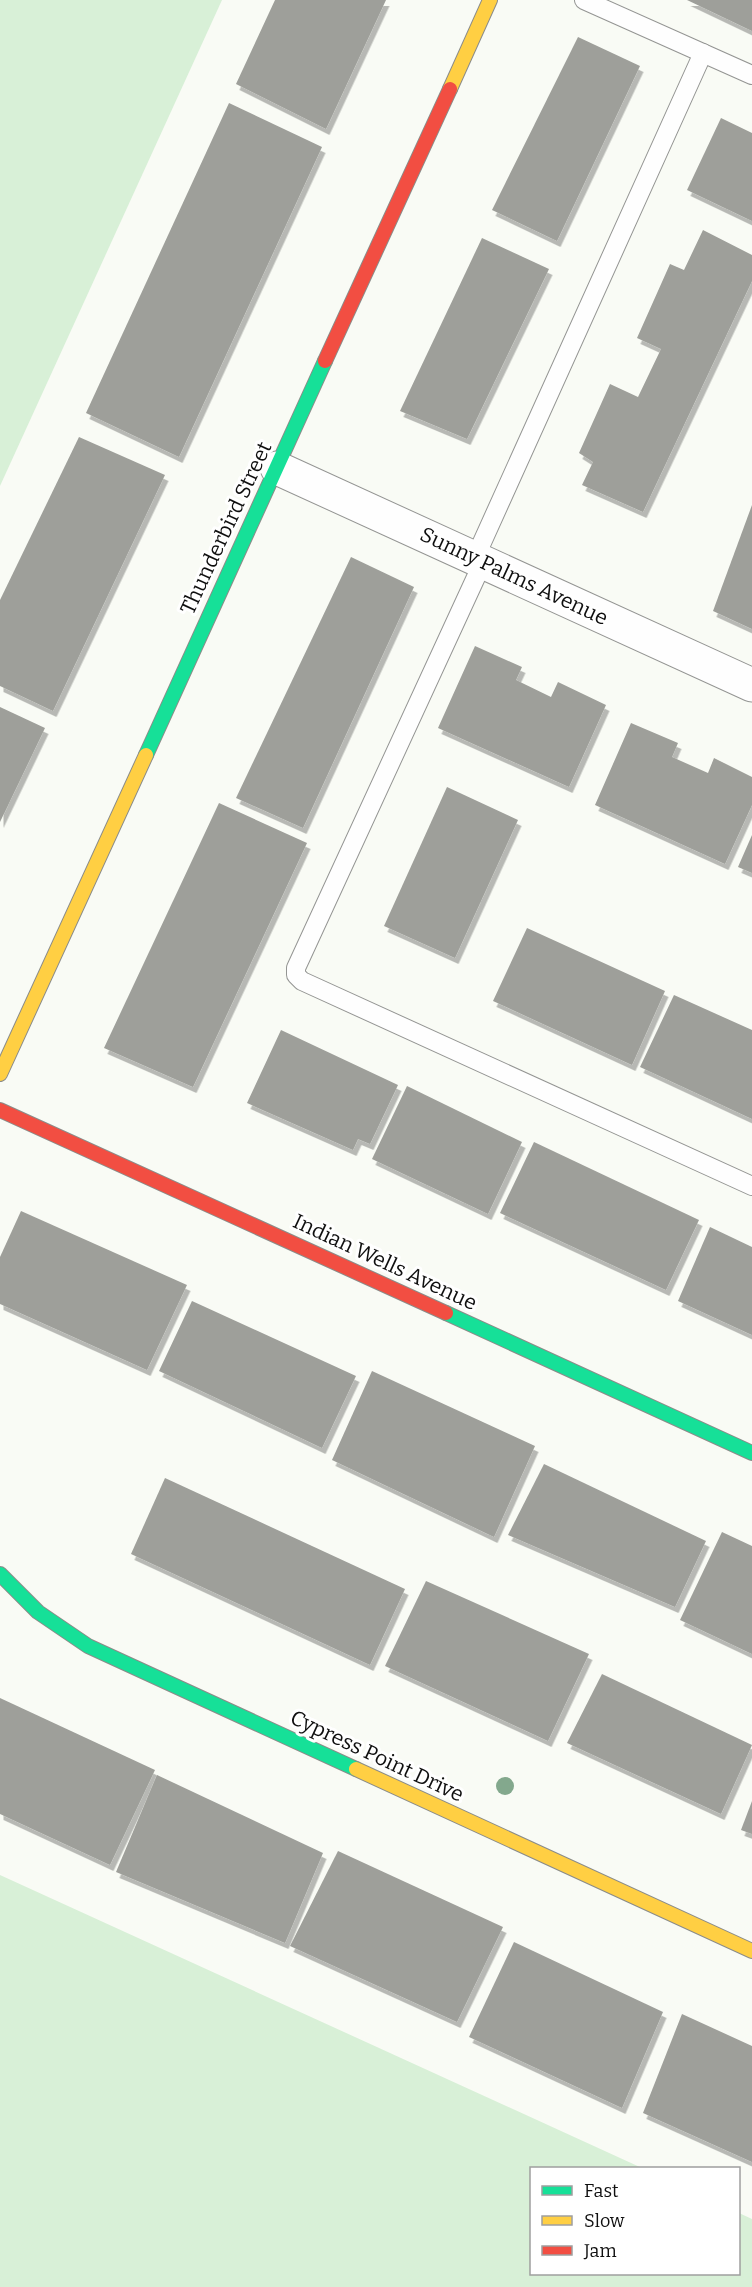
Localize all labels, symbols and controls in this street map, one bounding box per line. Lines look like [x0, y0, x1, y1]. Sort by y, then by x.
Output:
street label: Thunderbird Street [175, 437, 278, 618]
street label: Sunny Palms Avenue [416, 521, 612, 631]
street label: Indian Wells Avenue [289, 1208, 481, 1316]
street label: Cypress Point Drive [286, 1704, 468, 1808]
legend [530, 2167, 740, 2275]
text: Fast [584, 2180, 619, 2202]
text: Slow [584, 2210, 625, 2232]
text: Jam [583, 2240, 617, 2262]

